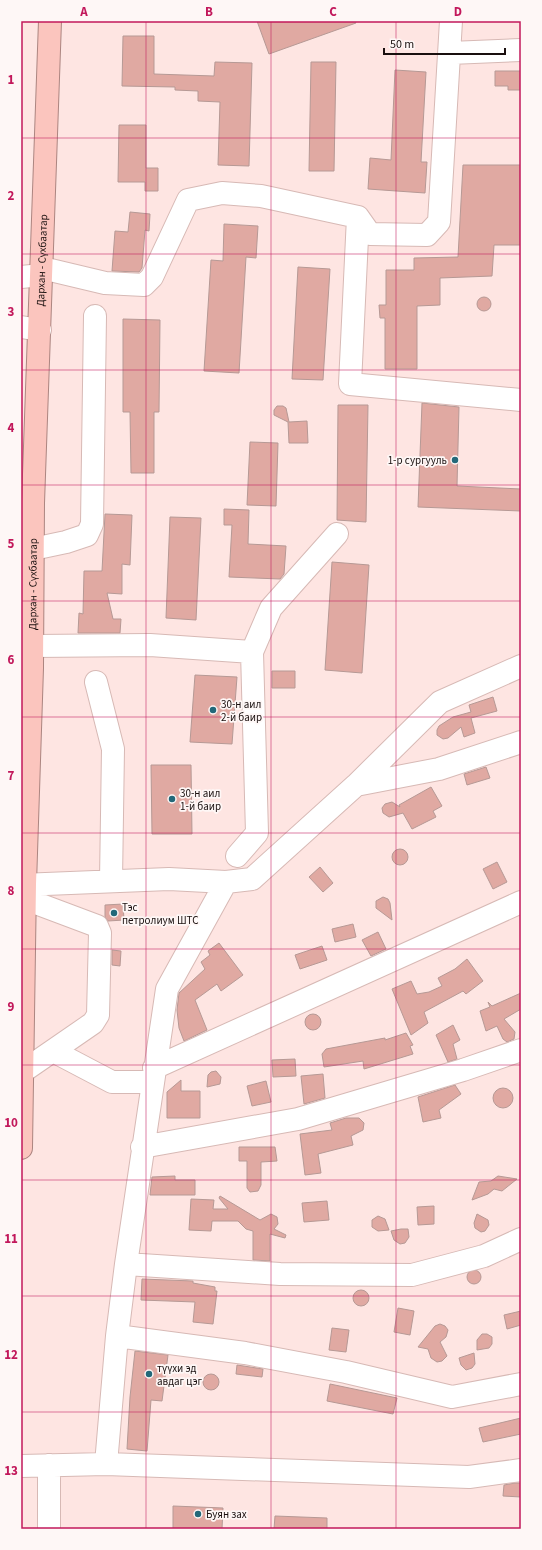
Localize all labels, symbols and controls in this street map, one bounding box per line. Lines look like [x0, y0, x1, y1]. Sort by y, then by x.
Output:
text: A [79, 3, 88, 21]
text: B [205, 3, 213, 21]
text: C [329, 3, 337, 21]
text: D [454, 3, 462, 21]
scale bar [384, 30, 505, 56]
text: 50 m [390, 36, 414, 53]
text: 1 [8, 71, 15, 89]
text: 2 [8, 187, 15, 205]
street label: Дархан - Сүхбаатар [33, 214, 51, 307]
text: 3 [8, 303, 15, 321]
text: 4 [8, 419, 15, 437]
place label: 1-р сургууль [388, 453, 447, 468]
marker: 1-р сургууль [450, 455, 460, 465]
text: 5 [8, 535, 15, 553]
street label: Дархан - Сүхбаатар [25, 538, 41, 630]
text: 6 [8, 651, 15, 669]
place label: 30-н аил 2-й баир [221, 697, 262, 725]
marker: 30-н аил 2-й баир [208, 705, 218, 715]
text: 7 [8, 767, 15, 785]
place label: 30-н аил 1-й баир [180, 786, 221, 814]
marker: 30-н аил 1-й баир [167, 794, 177, 804]
text: 8 [8, 882, 15, 900]
place label: Тэс петролиум ШТС [122, 900, 198, 928]
marker: Тэс петролиум ШТС [109, 908, 119, 918]
text: 9 [8, 998, 15, 1016]
text: 10 [4, 1114, 18, 1132]
text: 11 [4, 1230, 18, 1248]
text: 12 [4, 1346, 18, 1364]
place label: түүхи эд авдаг цэг [157, 1361, 202, 1389]
marker: түүхи эд авдаг цэг [144, 1369, 154, 1379]
text: 13 [4, 1462, 18, 1480]
place label: Буян зах [206, 1507, 247, 1522]
marker: Буян зах [193, 1509, 203, 1519]

